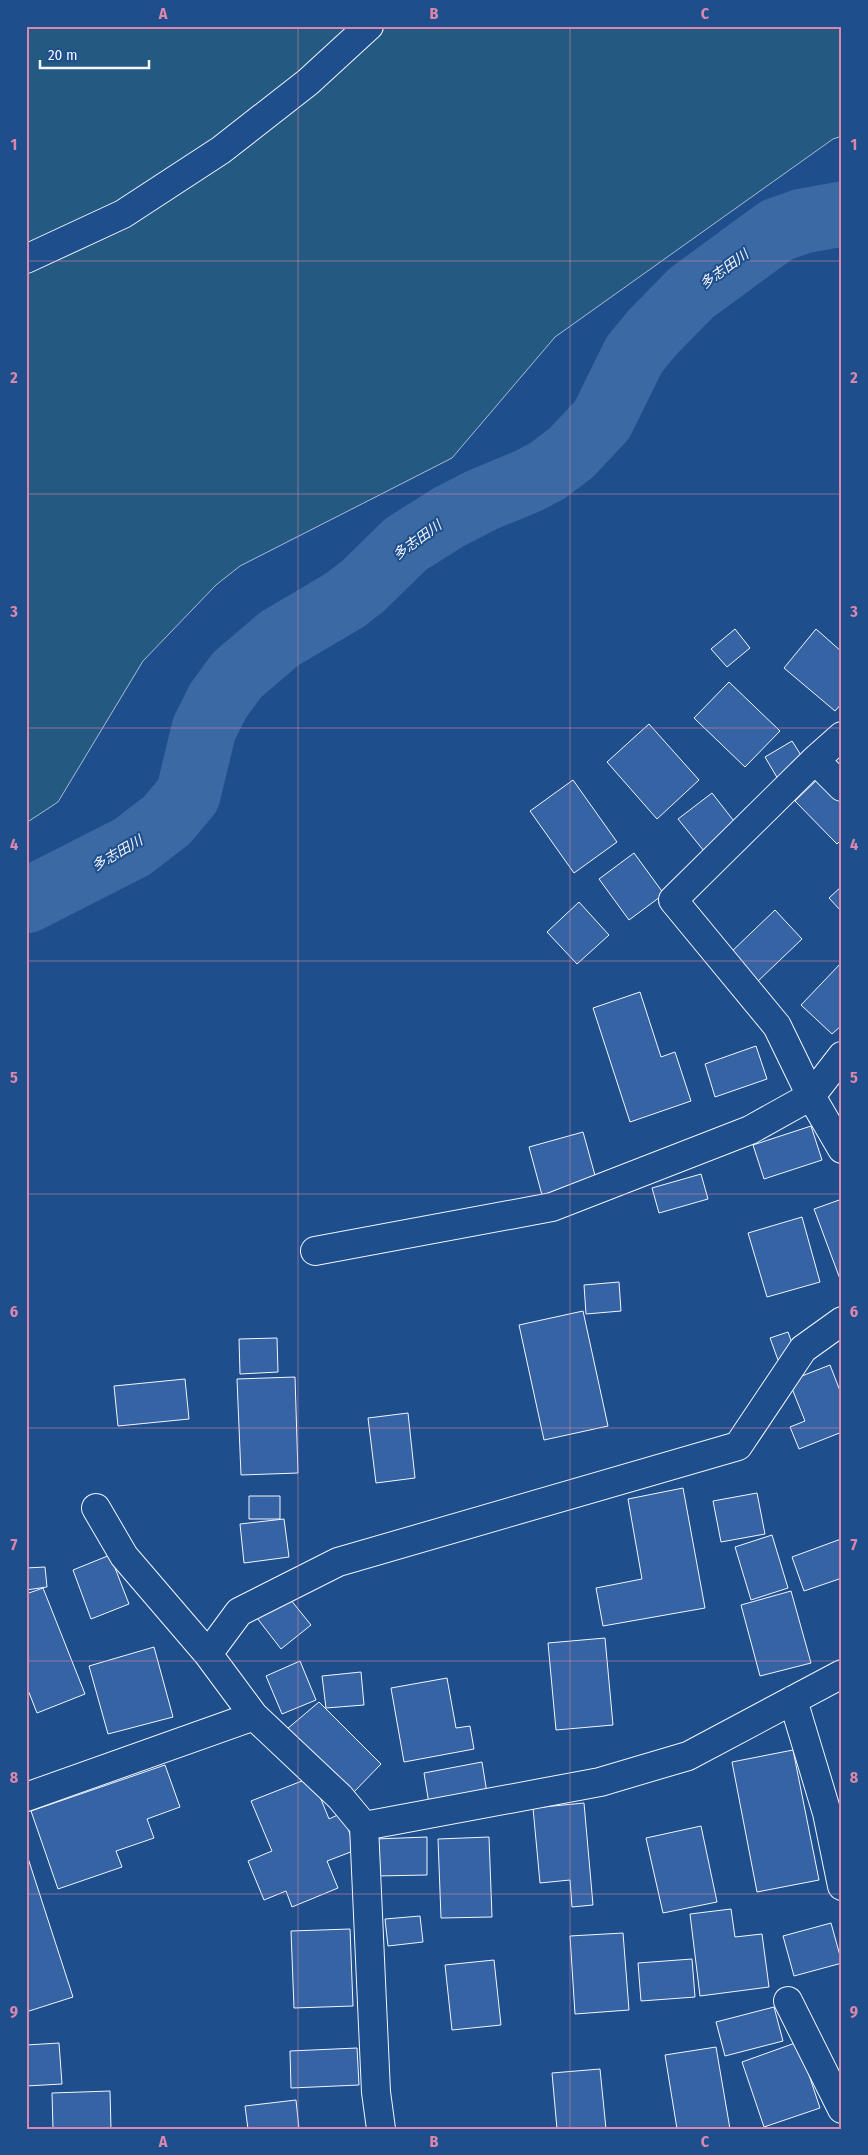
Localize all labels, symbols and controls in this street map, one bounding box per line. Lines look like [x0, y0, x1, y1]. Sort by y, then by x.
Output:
text: A [158, 4, 168, 23]
text: B [430, 4, 439, 23]
text: C [701, 4, 710, 23]
scale bar [40, 38, 149, 70]
text: 20 m [48, 46, 78, 64]
text: 1 [11, 135, 17, 154]
text: 1 [851, 135, 857, 154]
water label: 多志田川 [697, 245, 754, 293]
text: 2 [9, 368, 18, 387]
text: 2 [849, 368, 858, 387]
water label: 多志田川 [390, 516, 447, 564]
text: 3 [9, 602, 18, 621]
text: 3 [849, 602, 858, 621]
water label: 多志田川 [89, 831, 147, 875]
text: 4 [10, 835, 18, 854]
text: 4 [850, 835, 858, 854]
text: 5 [10, 1068, 18, 1087]
text: 5 [850, 1068, 858, 1087]
text: 6 [10, 1302, 18, 1321]
text: 6 [850, 1302, 858, 1321]
text: 7 [11, 1535, 18, 1554]
text: 7 [851, 1535, 858, 1554]
text: 8 [10, 1768, 19, 1787]
text: 8 [850, 1768, 859, 1787]
text: 9 [10, 2002, 18, 2021]
text: 9 [850, 2002, 858, 2021]
text: A [158, 2132, 168, 2151]
text: B [430, 2132, 439, 2151]
text: C [701, 2132, 710, 2151]

